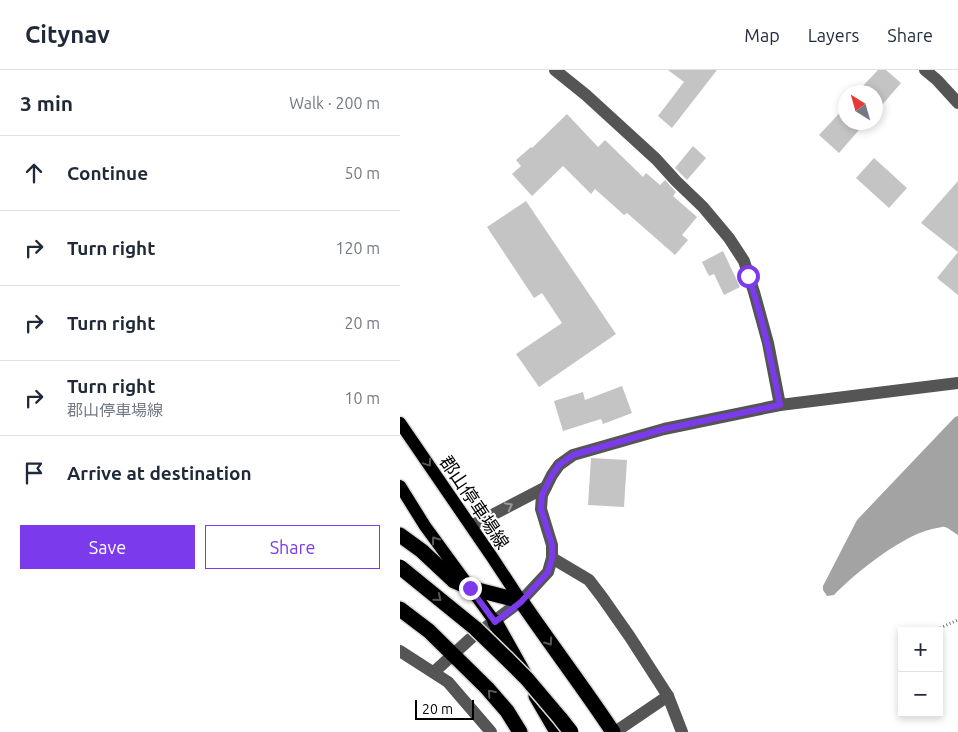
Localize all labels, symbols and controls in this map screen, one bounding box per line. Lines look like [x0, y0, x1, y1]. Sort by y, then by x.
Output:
text: Citynav [25, 21, 110, 48]
text: Map [744, 25, 780, 45]
text: Layers [808, 25, 859, 45]
text: Share [887, 25, 933, 45]
north arrow [838, 85, 883, 130]
text: 3 min [20, 91, 73, 115]
text: Walk · 200 m [289, 94, 380, 112]
icon: ahead [20, 159, 48, 187]
text: Continue [67, 162, 148, 184]
text: 50 m [344, 164, 380, 182]
icon: right [20, 234, 48, 262]
text: Turn right [67, 237, 155, 259]
text: 120 m [335, 239, 380, 257]
route start [737, 265, 760, 288]
icon: right [20, 309, 48, 337]
text: Turn right [67, 312, 155, 334]
text: 20 m [344, 314, 380, 332]
text: Turn right [67, 375, 155, 397]
icon: right [20, 384, 48, 412]
text: 10 m [344, 389, 380, 407]
text: 郡山停車場線 [67, 401, 163, 419]
street label: 郡山停車場線 [437, 452, 513, 552]
one-way arrow [421, 458, 431, 467]
icon: arrive [20, 459, 48, 487]
text: Arrive at destination [67, 462, 252, 484]
one-way arrow [503, 502, 512, 512]
button: Save [20, 525, 195, 569]
button: Share [205, 525, 380, 569]
one-way arrow [433, 537, 441, 546]
route end [459, 577, 482, 600]
one-way arrow [432, 592, 441, 601]
map controls [898, 627, 943, 717]
button: + [898, 627, 943, 672]
one-way arrow [543, 636, 552, 645]
button: − [898, 672, 943, 717]
one-way arrow [488, 689, 497, 698]
scale bar [415, 697, 474, 720]
text: 20 m [422, 701, 453, 717]

